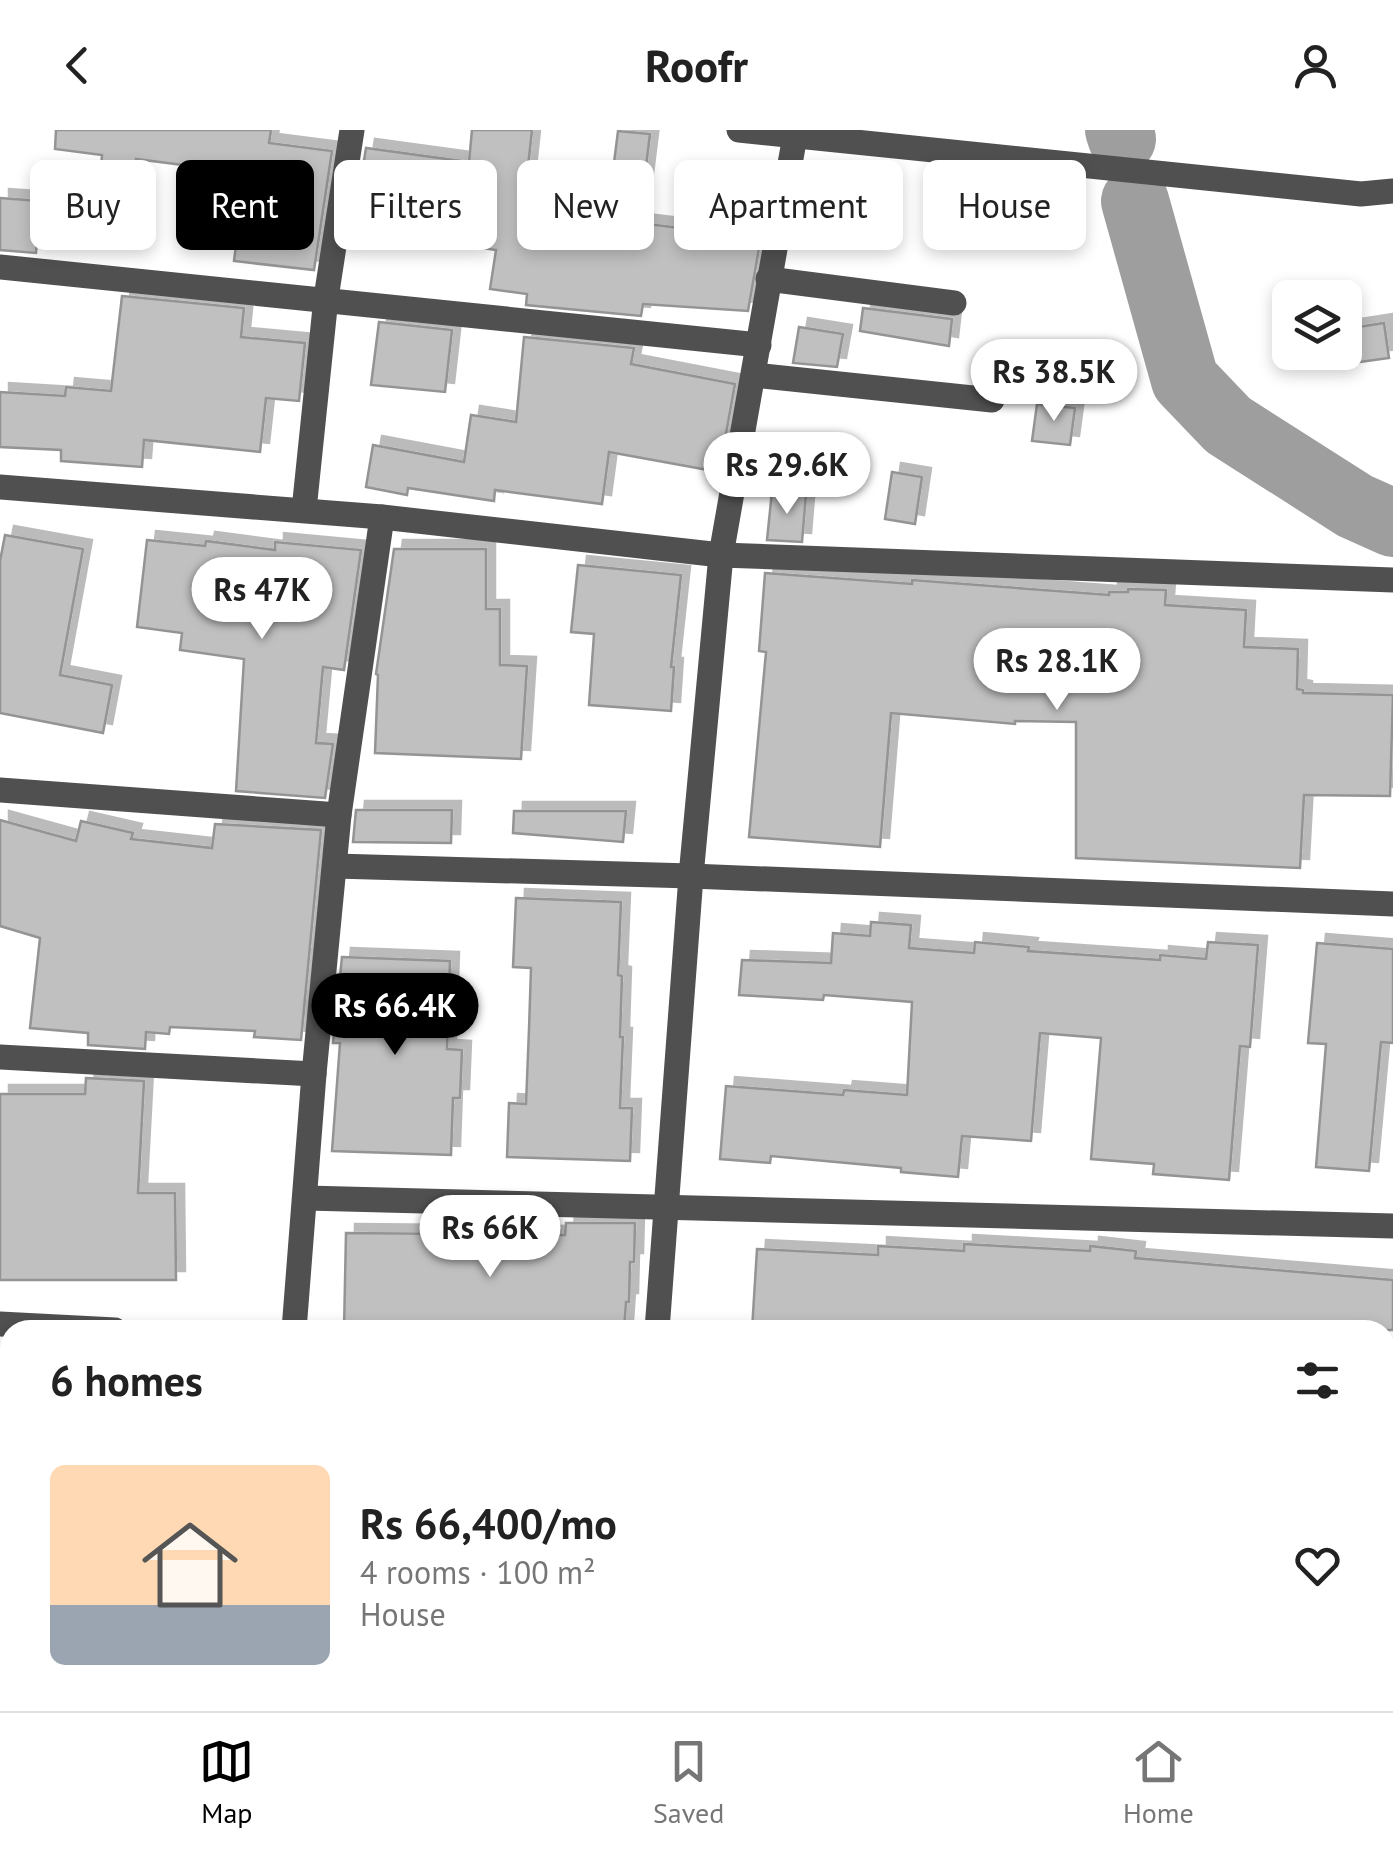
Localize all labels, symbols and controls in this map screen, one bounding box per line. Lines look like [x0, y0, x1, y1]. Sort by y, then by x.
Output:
text: Roofr [645, 36, 748, 94]
icon: back [50, 38, 105, 93]
icon: person [1288, 38, 1343, 93]
chip: Buy [30, 160, 156, 250]
chip: Rent [176, 160, 314, 250]
chip: Filters [334, 160, 497, 250]
chip: New [517, 160, 654, 250]
chip: Apartment [674, 160, 903, 250]
chip: House [923, 160, 1086, 250]
map controls [1272, 280, 1362, 370]
button: layers [1272, 280, 1362, 370]
pin: Rs 38.5K [951, 339, 1157, 424]
text: Rs 38.5K [992, 350, 1116, 392]
pin: Rs 29.6K [684, 432, 890, 517]
text: Rs 29.6K [725, 443, 849, 485]
pin: Rs 47K [181, 557, 343, 642]
text: Rs 47K [214, 568, 311, 610]
pin: Rs 28.1K [954, 628, 1160, 713]
text: Rs 28.1K [995, 639, 1119, 681]
pin: Rs 66.4K [292, 973, 498, 1058]
text: Rs 66.4K [333, 984, 457, 1026]
pin: Rs 66K [409, 1195, 571, 1280]
text: Rs 66K [442, 1206, 539, 1248]
text: 6 homes [50, 1353, 203, 1408]
icon: filters [1290, 1353, 1345, 1408]
text: Rs 66,400/mo [360, 1496, 617, 1551]
icon: home [130, 1505, 250, 1625]
icon: heart [1290, 1538, 1345, 1593]
text: 4 rooms · 100 m² [360, 1551, 596, 1593]
text: House [360, 1593, 446, 1635]
tab: Map [199, 1734, 254, 1831]
tab: Saved [653, 1734, 724, 1831]
tab: Home [1123, 1734, 1194, 1831]

